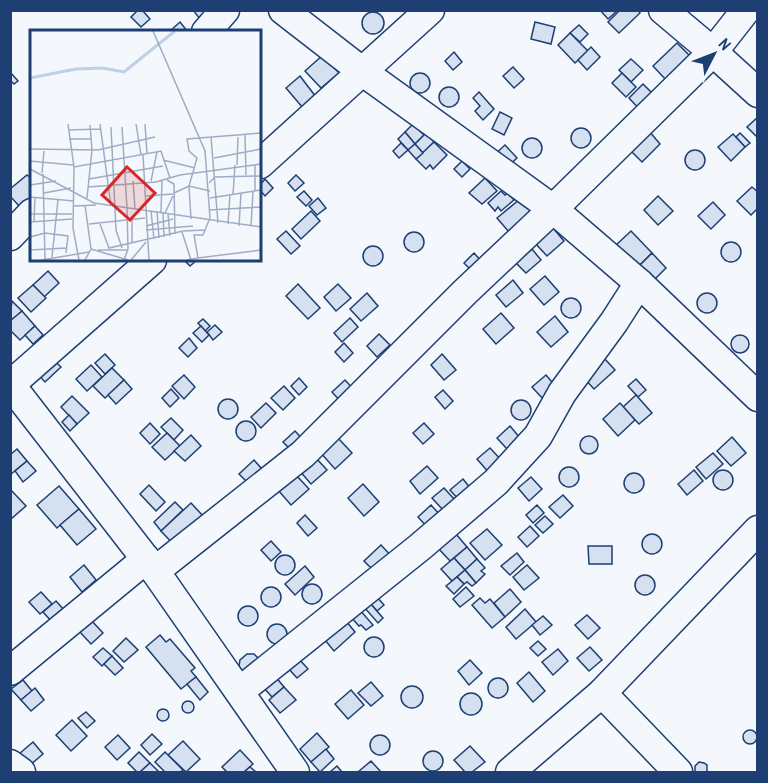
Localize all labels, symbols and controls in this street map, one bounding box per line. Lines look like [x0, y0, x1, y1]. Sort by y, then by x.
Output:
north arrow [684, 24, 744, 84]
inset map [30, 30, 261, 261]
text: N [714, 33, 736, 55]

